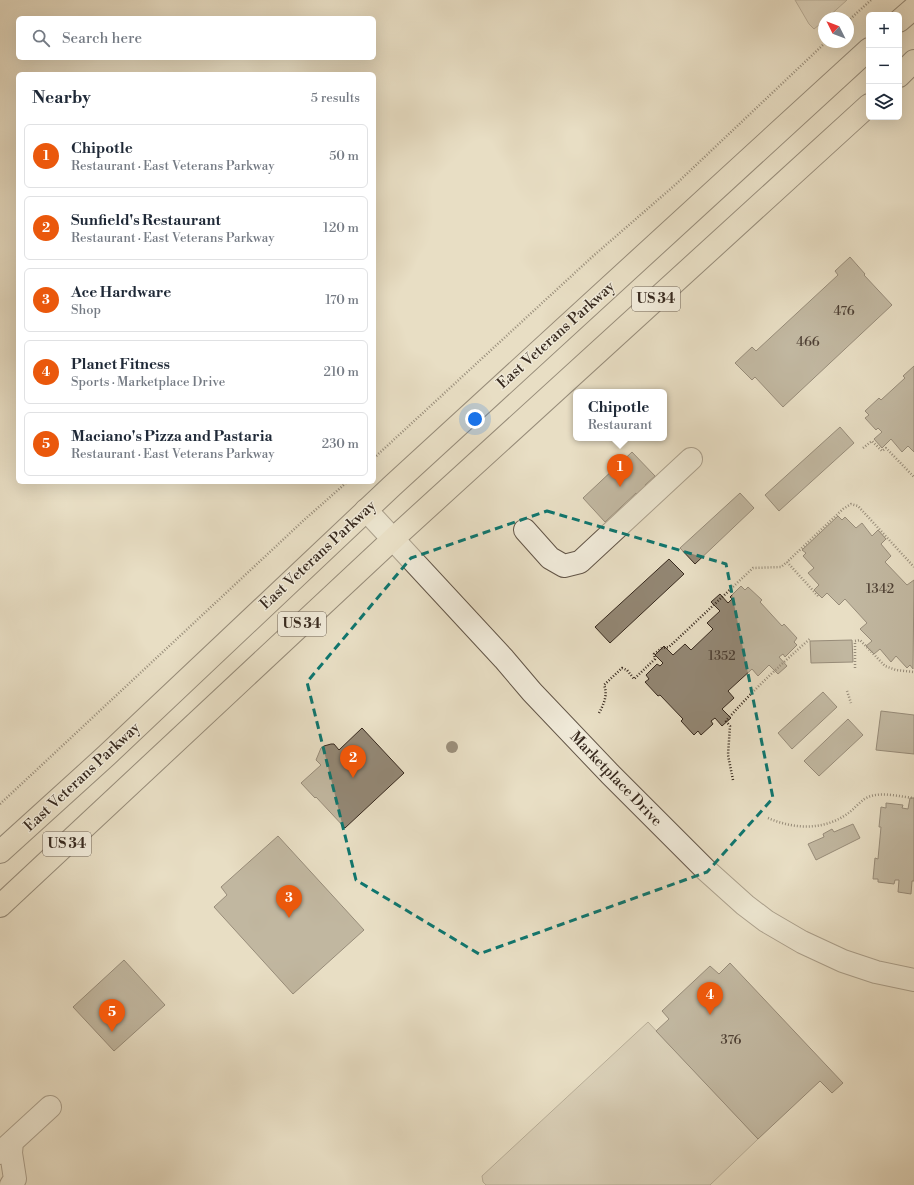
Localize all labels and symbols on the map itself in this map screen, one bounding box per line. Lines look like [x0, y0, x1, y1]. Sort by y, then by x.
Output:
north arrow [818, 12, 854, 48]
street label: East Veterans Parkway [493, 277, 619, 393]
road number: US 34 [632, 287, 680, 311]
house number: 476 [833, 303, 855, 319]
house number: 466 [796, 334, 820, 350]
your location [465, 409, 485, 429]
pin: 1 [607, 454, 633, 487]
street label: East Veterans Parkway [256, 496, 381, 614]
house number: 1342 [866, 581, 894, 597]
road number: US 34 [278, 612, 326, 636]
house number: 1352 [708, 648, 736, 664]
street label: East Veterans Parkway [20, 718, 145, 836]
street label: Marketplace Drive [566, 727, 666, 831]
pin: 2 [340, 745, 366, 778]
road number: US 34 [43, 832, 91, 856]
pin: 3 [276, 885, 302, 918]
pin: 4 [697, 982, 723, 1015]
pin: 5 [99, 999, 125, 1032]
house number: 376 [721, 1032, 742, 1048]

